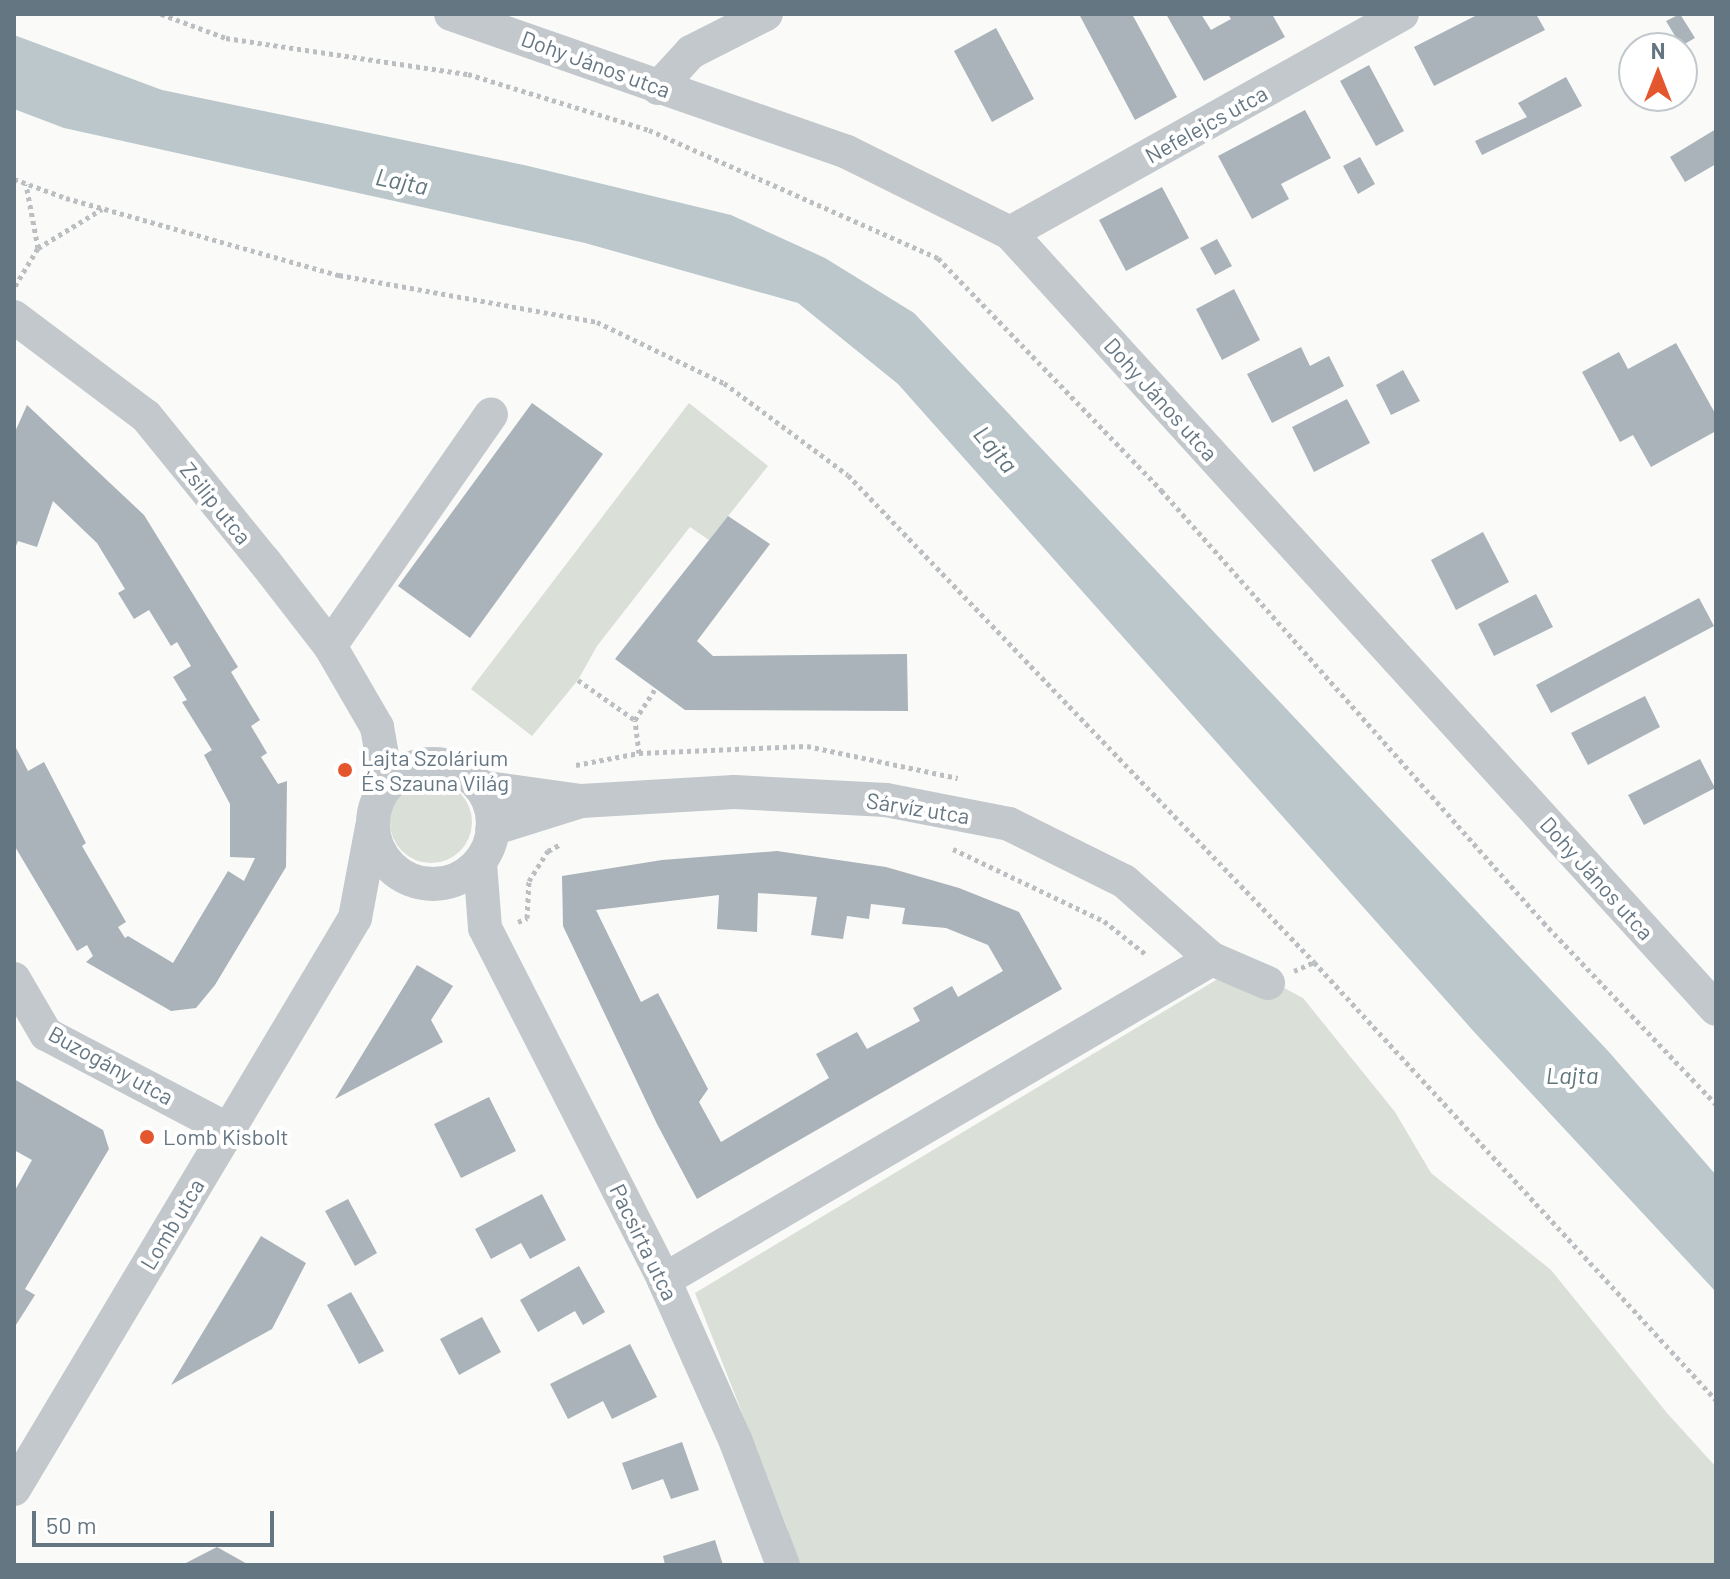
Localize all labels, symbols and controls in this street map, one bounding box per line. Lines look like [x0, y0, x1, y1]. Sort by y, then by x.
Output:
street label: Dohy János utca [518, 25, 674, 103]
north arrow [1618, 32, 1698, 112]
text: N [1651, 37, 1665, 63]
street label: Nefelejcs utca [1140, 80, 1272, 168]
water label: Lajta [373, 161, 431, 201]
street label: Dohy János utca [1099, 332, 1223, 466]
water label: Lajta [968, 420, 1024, 478]
street label: Zsilip utca [175, 457, 257, 549]
place label: Lajta Szolárium És Szauna Világ [361, 744, 509, 796]
marker: Lajta Szolárium És Szauna Világ [336, 761, 354, 779]
street label: Sárvíz utca [865, 787, 971, 829]
street label: Dohy János utca [1535, 811, 1659, 945]
street label: Buzogány utca [44, 1020, 178, 1110]
water label: Lajta [1546, 1061, 1598, 1089]
place label: Lomb Kisbolt [163, 1124, 289, 1150]
marker: Lomb Kisbolt [138, 1128, 156, 1146]
street label: Lomb utca [135, 1174, 209, 1274]
street label: Pacsirta utca [605, 1180, 683, 1304]
scale bar [36, 1495, 278, 1545]
text: 50 m [46, 1510, 97, 1539]

